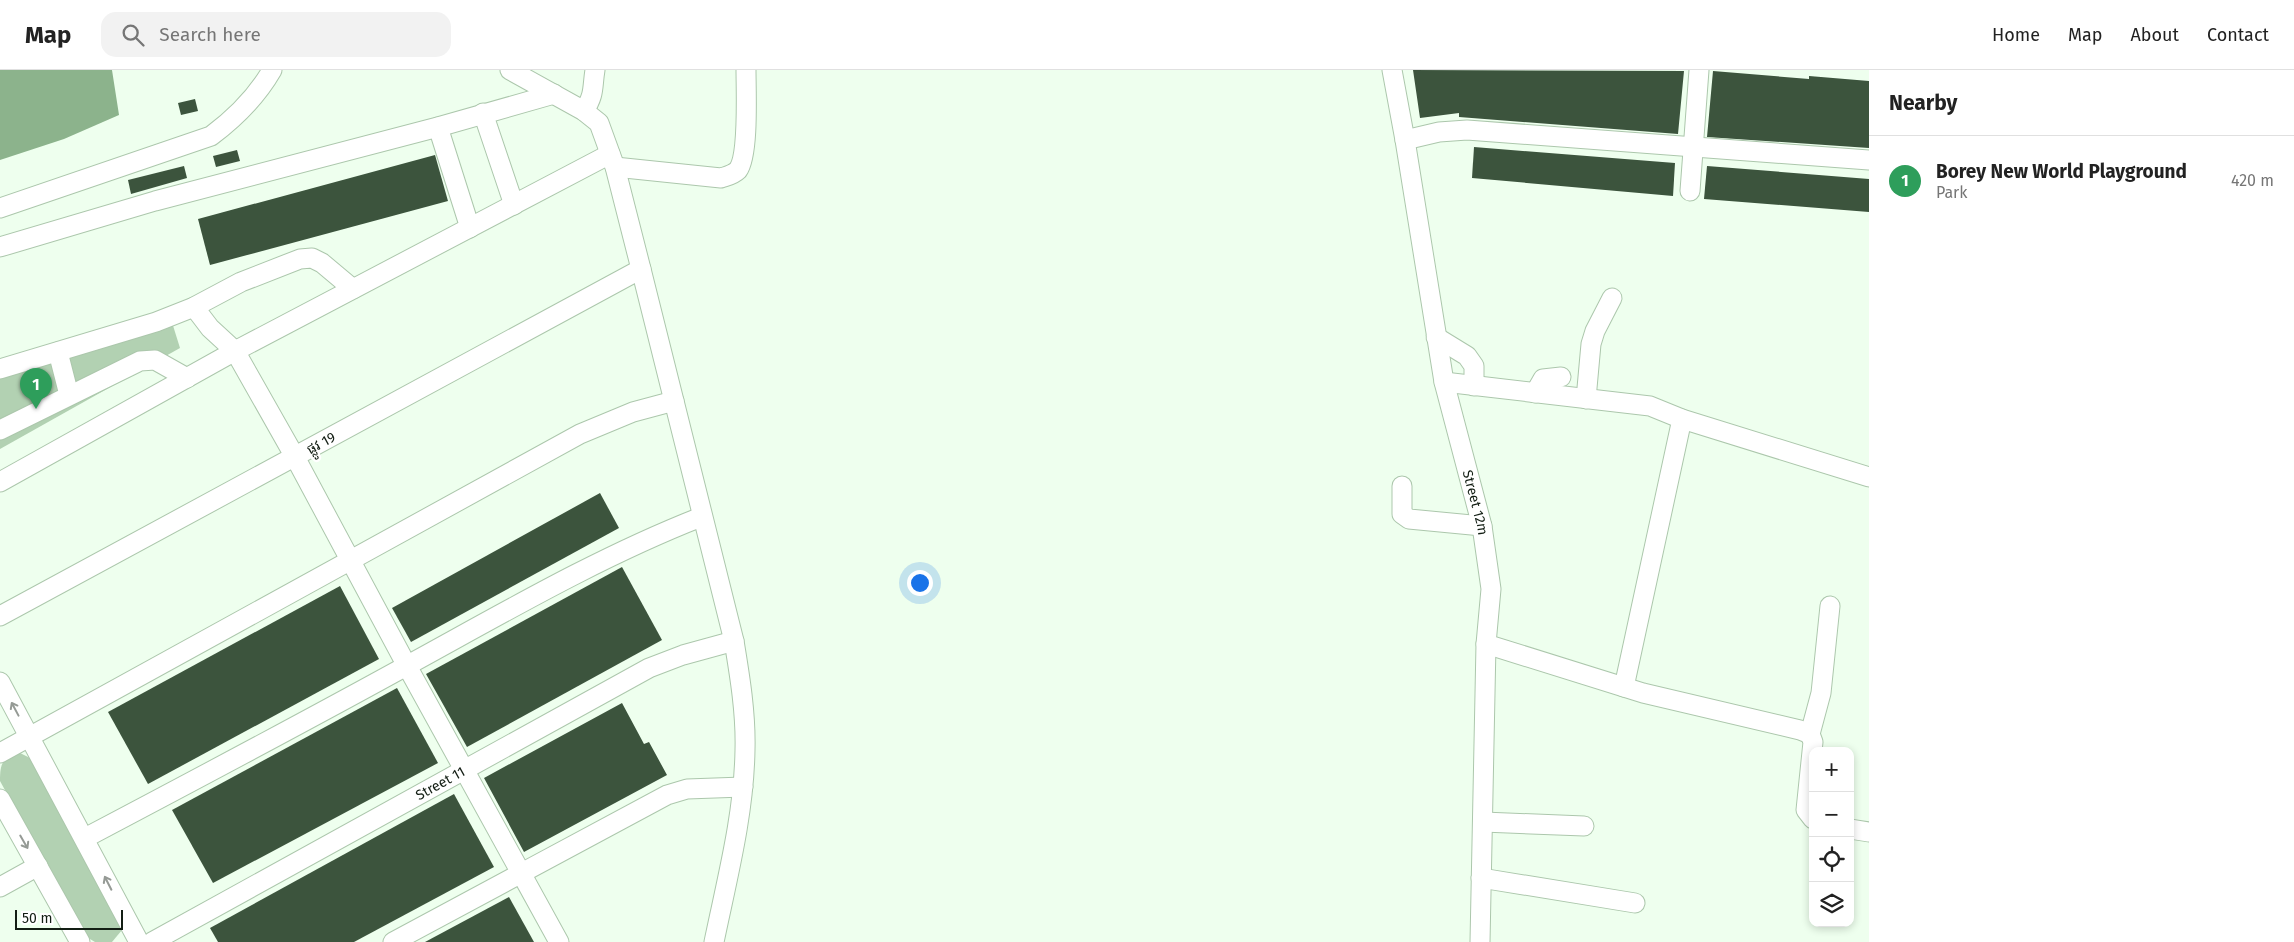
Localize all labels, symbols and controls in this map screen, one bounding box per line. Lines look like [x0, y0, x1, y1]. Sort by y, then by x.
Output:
search box [101, 12, 451, 57]
text: Map [25, 21, 71, 49]
icon: search [119, 21, 147, 49]
text: Search here [159, 23, 261, 46]
text: Home [1992, 24, 2040, 46]
text: Map [2068, 24, 2102, 46]
text: About [2130, 24, 2179, 46]
text: Contact [2207, 24, 2269, 46]
text: Nearby [1889, 90, 1957, 116]
text: Borey New World Playground [1936, 160, 2187, 183]
text: 1 [1901, 171, 1909, 190]
text: 420 m [2231, 171, 2274, 190]
text: Park [1936, 183, 1968, 202]
pin: 1 [20, 368, 52, 409]
street label: ផ្លូវ 19 [304, 429, 340, 461]
street label: Street 12m [1459, 468, 1491, 536]
your location [907, 570, 933, 596]
one-way arrow [10, 702, 20, 717]
map controls [1809, 747, 1854, 927]
button: + [1809, 747, 1854, 792]
street label: Street 11 [413, 763, 468, 804]
button: − [1809, 792, 1854, 837]
one-way arrow [20, 834, 30, 848]
button: locate [1809, 837, 1854, 882]
one-way arrow [103, 876, 112, 891]
button: layers [1809, 882, 1854, 927]
scale bar [15, 907, 122, 930]
text: 50 m [22, 910, 53, 927]

